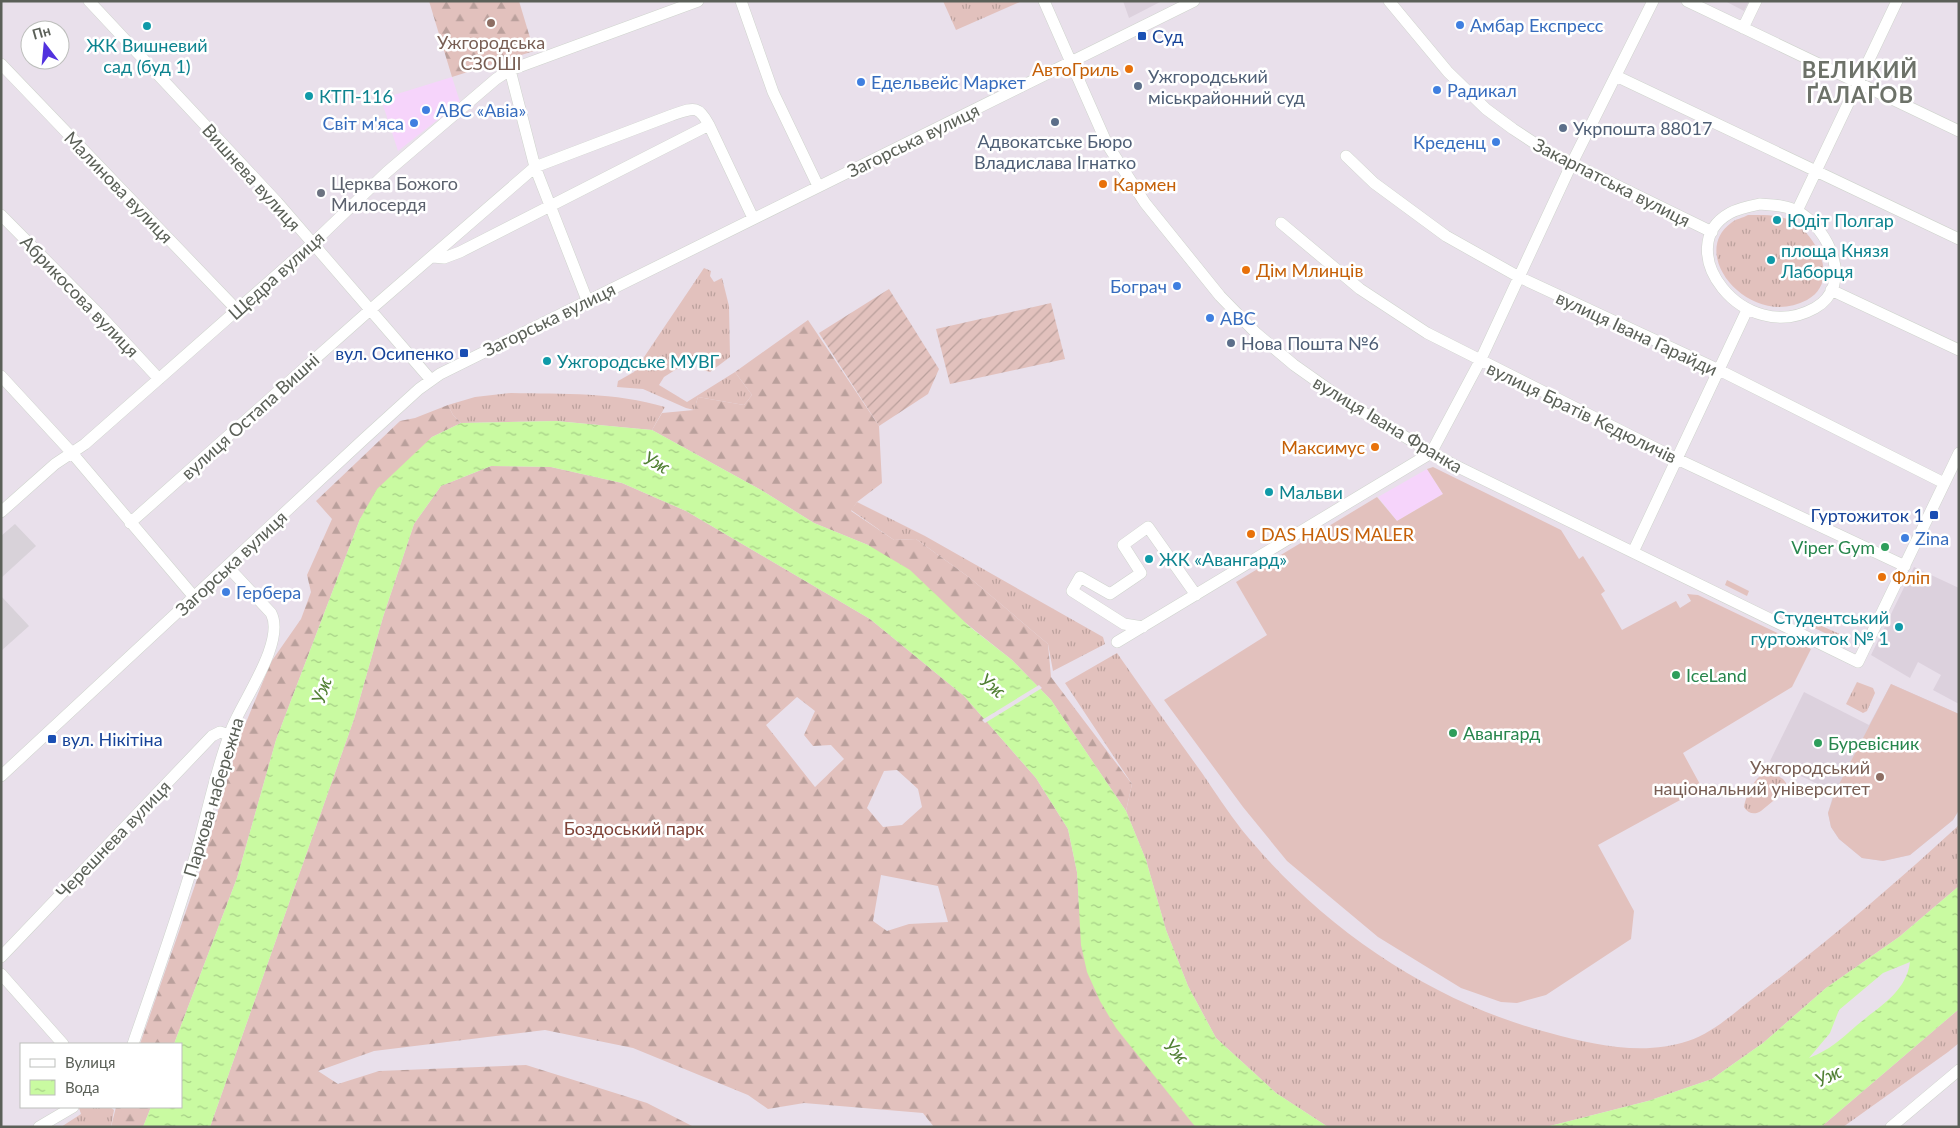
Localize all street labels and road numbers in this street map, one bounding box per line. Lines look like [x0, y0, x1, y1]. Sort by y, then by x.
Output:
street label: Загорська вулиця [843, 98, 983, 182]
street label: Вишнева вулиця [198, 119, 306, 235]
street label: Малинова вулиця [60, 127, 178, 247]
street label: Закарпатська вулиця [1530, 133, 1694, 231]
street label: Щедра вулиця [223, 226, 329, 324]
street label: Абрикосова вулиця [16, 231, 144, 361]
street label: Загорська вулиця [479, 277, 619, 361]
street label: вулиця Івана Гарайди [1553, 286, 1721, 380]
street label: вулиця Остапа Вишні [176, 348, 324, 484]
street label: вулиця Братів Кедюличів [1484, 356, 1680, 468]
street label: вулиця Івана Франка [1309, 371, 1467, 477]
street label: Загорська вулиця [171, 506, 291, 620]
street label: Паркова набережна [178, 715, 248, 879]
street label: Черешнева вулиця [51, 775, 175, 903]

